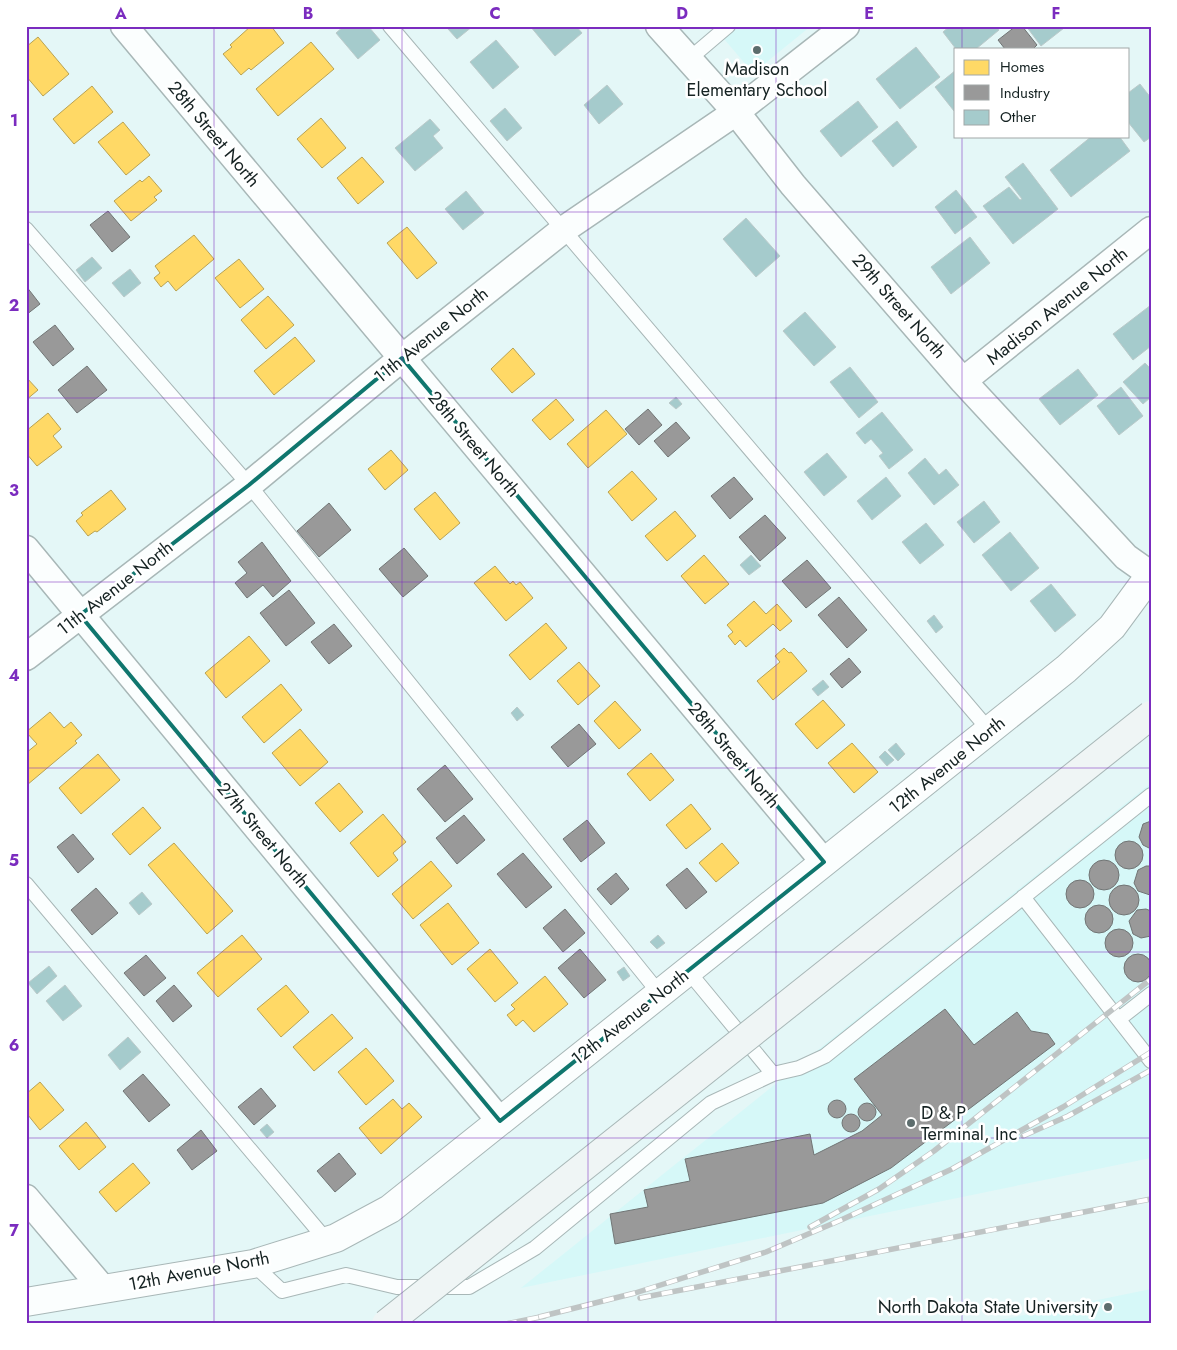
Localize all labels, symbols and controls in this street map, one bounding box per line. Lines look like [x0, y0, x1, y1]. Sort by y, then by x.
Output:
text: A [114, 2, 127, 25]
text: B [303, 2, 313, 25]
text: C [489, 2, 501, 25]
text: D [676, 2, 688, 25]
text: E [864, 2, 874, 25]
text: F [1052, 2, 1060, 25]
marker: Madison Elementary School [751, 44, 763, 56]
legend [954, 48, 1130, 138]
place label: Madison Elementary School [687, 56, 827, 103]
text: Homes [1000, 56, 1044, 78]
street label: 28th Street North [162, 75, 266, 193]
text: Industry [1000, 82, 1050, 104]
text: Other [1000, 106, 1037, 128]
text: 1 [10, 109, 18, 132]
street label: Madison Avenue North [981, 241, 1133, 371]
street label: 29th Street North [846, 248, 952, 364]
street label: 11th Avenue North [368, 281, 494, 389]
text: 2 [9, 294, 19, 317]
street label: 28th Street North [422, 385, 526, 503]
text: 3 [9, 479, 19, 502]
street label: 11th Avenue North [52, 534, 178, 642]
text: 4 [8, 664, 20, 687]
street label: 28th Street North [682, 696, 786, 814]
street label: 12th Avenue North [883, 710, 1011, 820]
street label: 27th Street North [211, 776, 315, 894]
text: 5 [9, 849, 19, 872]
street label: 12th Avenue North [566, 963, 694, 1071]
text: 6 [9, 1034, 19, 1057]
place label: D & P Terminal, Inc [921, 1100, 1017, 1147]
marker: D & P Terminal, Inc [905, 1117, 917, 1129]
text: 7 [9, 1219, 19, 1242]
street label: 12th Avenue North [126, 1245, 272, 1297]
place label: North Dakota State University [878, 1294, 1098, 1320]
marker: North Dakota State University [1102, 1301, 1114, 1313]

